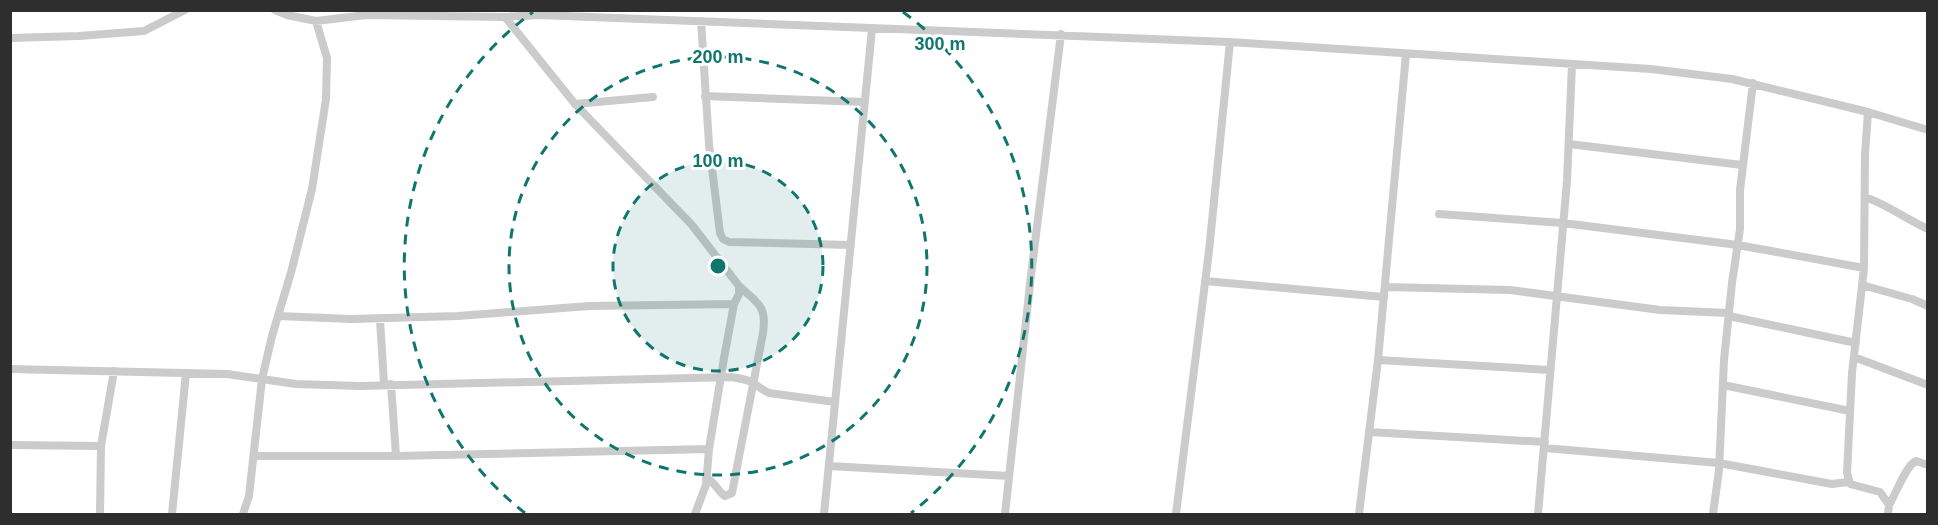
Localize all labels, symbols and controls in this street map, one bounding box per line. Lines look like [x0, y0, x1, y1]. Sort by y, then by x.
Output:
text: 300 m [914, 34, 966, 54]
text: 200 m [692, 47, 744, 67]
text: 100 m [692, 151, 744, 171]
centre of rings [708, 256, 728, 276]

